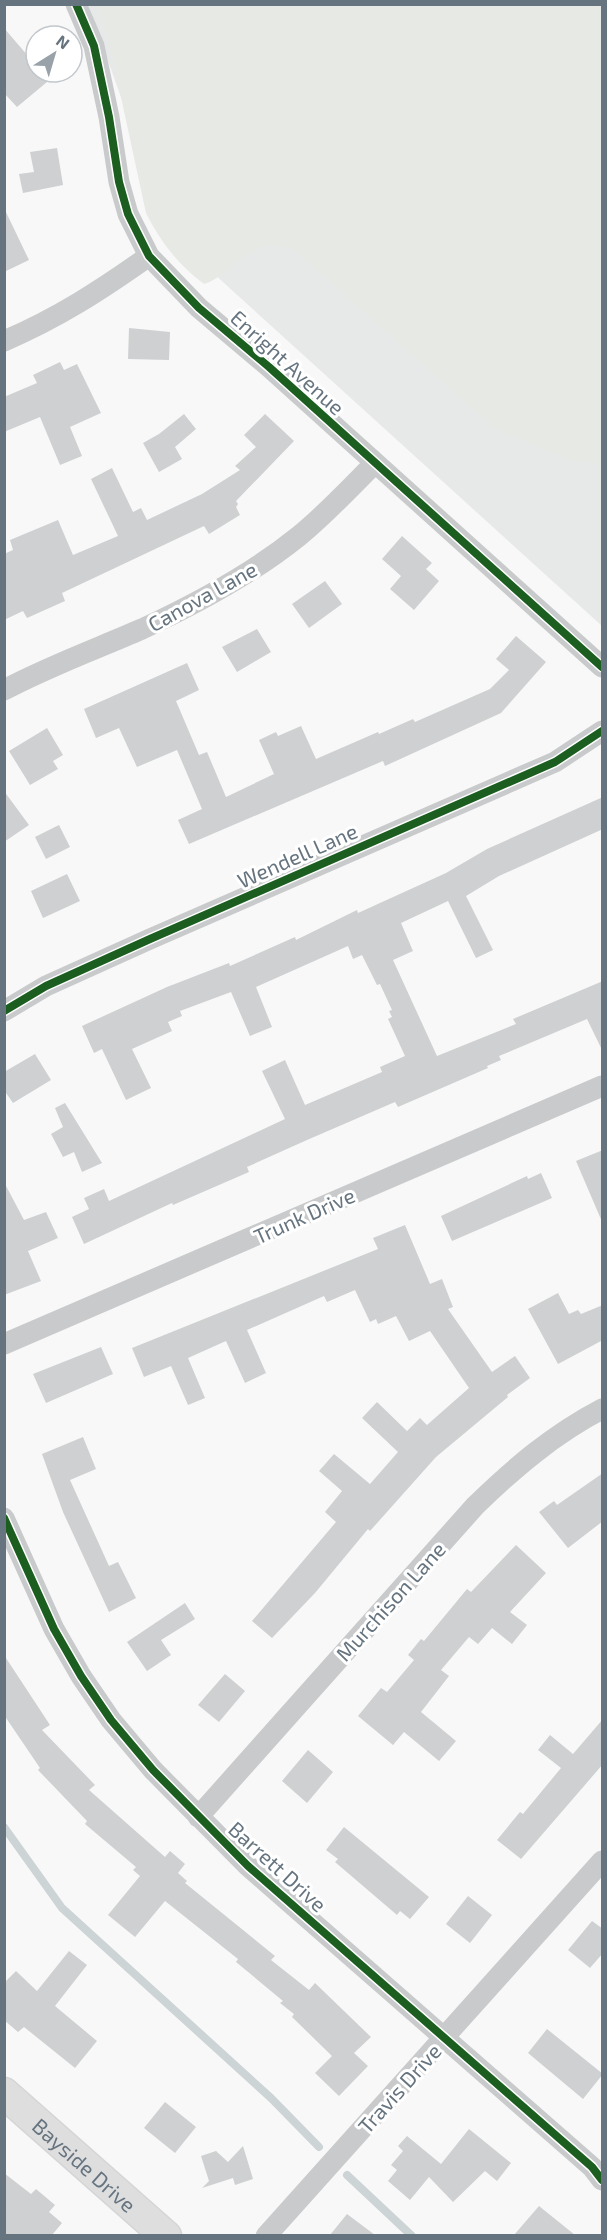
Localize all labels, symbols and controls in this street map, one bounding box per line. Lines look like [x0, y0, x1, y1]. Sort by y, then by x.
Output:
north arrow [24, 24, 84, 84]
text: N [53, 31, 74, 53]
street label: Enright Avenue [226, 305, 350, 419]
street label: Canova Lane [143, 556, 261, 636]
street label: Wendell Lane [233, 817, 361, 893]
street label: Trunk Drive [250, 1182, 358, 1248]
street label: Murchison Lane [330, 1536, 450, 1666]
street label: Barrett Drive [224, 1816, 332, 1916]
street label: Travis Drive [352, 2038, 446, 2138]
street label: Bayside Drive [28, 2112, 142, 2217]

